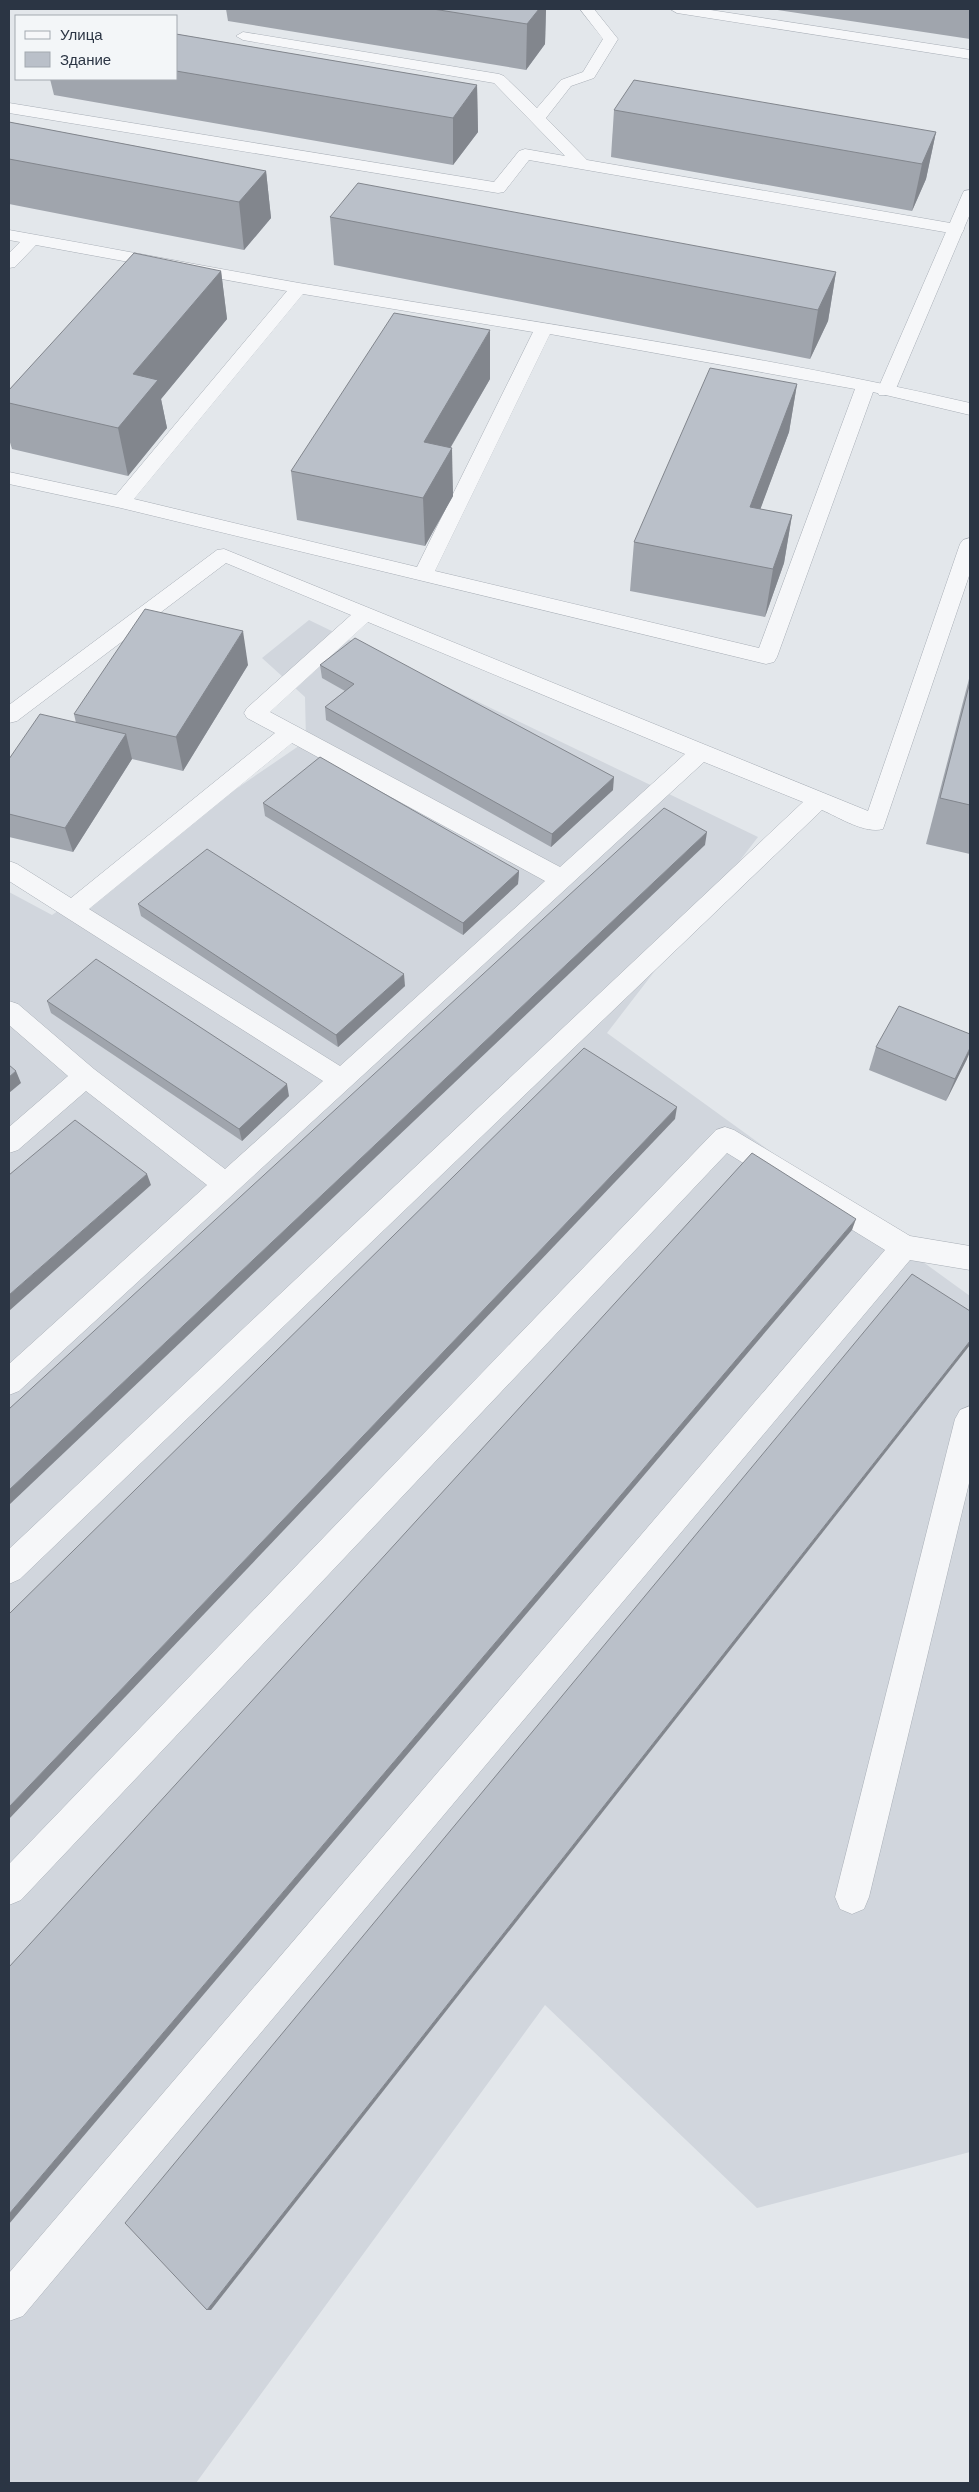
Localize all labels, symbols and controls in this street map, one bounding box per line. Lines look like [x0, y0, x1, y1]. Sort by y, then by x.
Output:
legend [15, 15, 178, 80]
text: Улица [60, 26, 103, 44]
text: Здание [60, 51, 111, 69]

